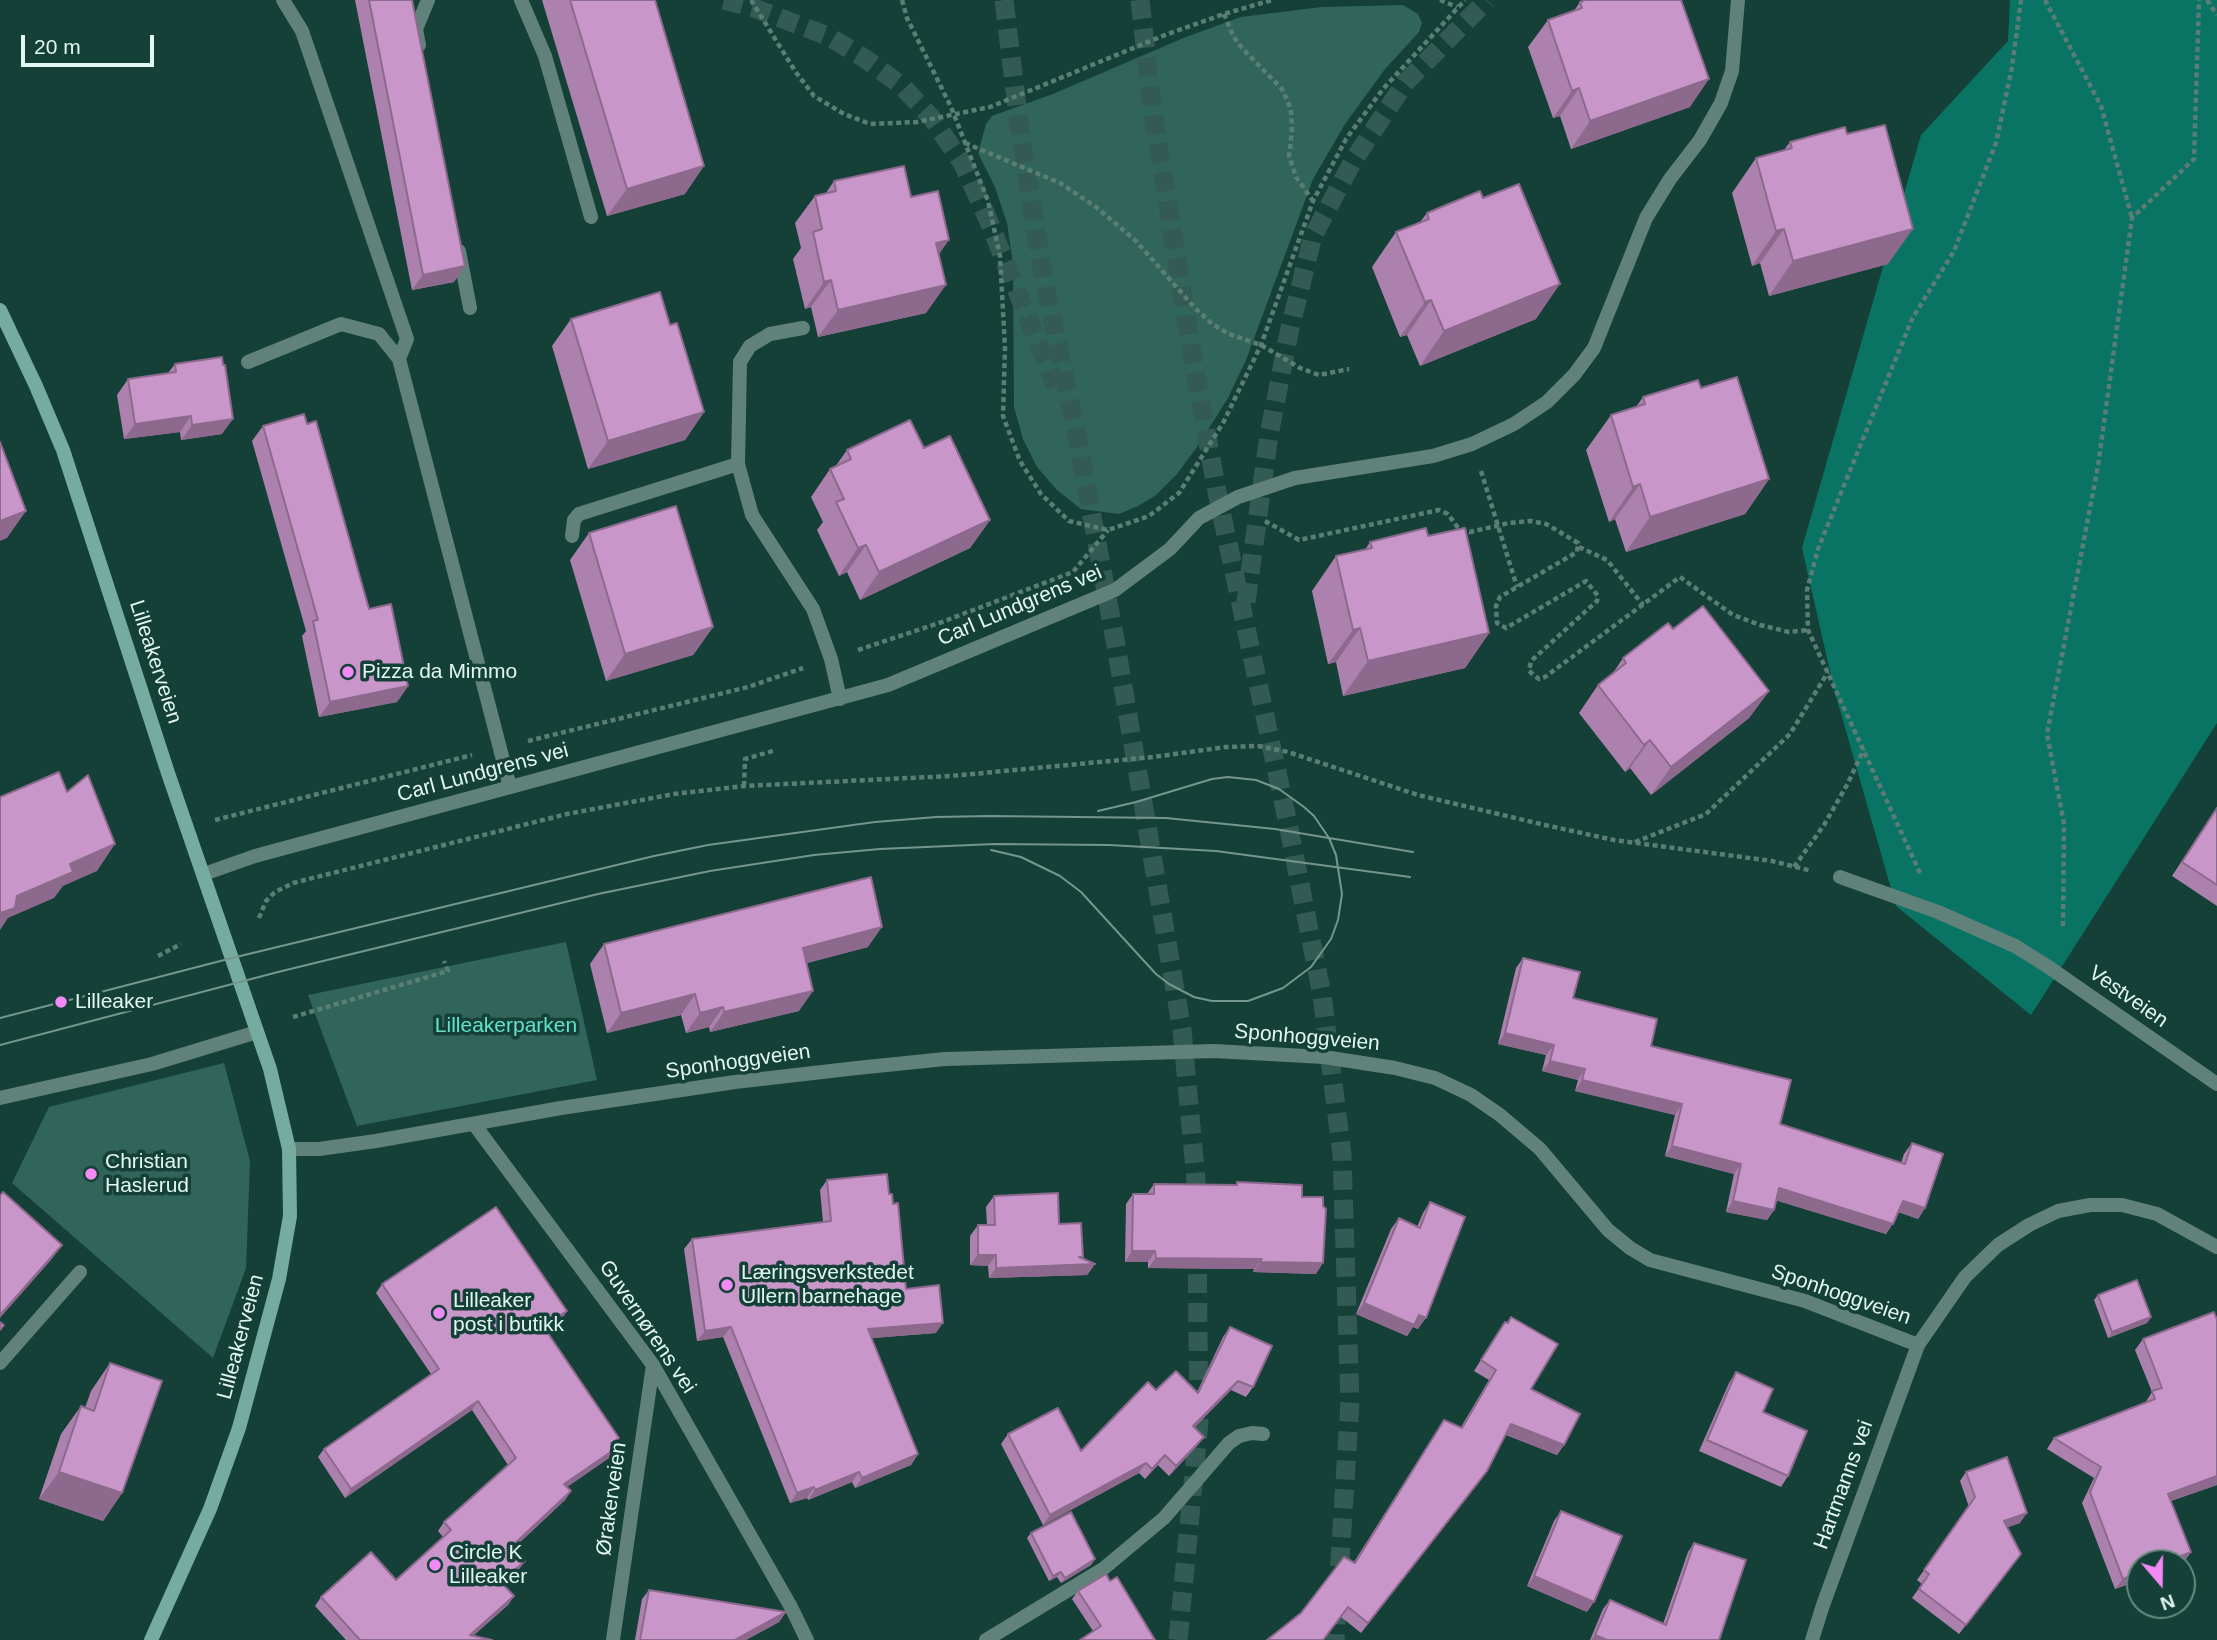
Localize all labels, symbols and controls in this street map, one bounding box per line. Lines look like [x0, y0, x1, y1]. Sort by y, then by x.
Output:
scale bar [24, 21, 158, 65]
text: 20 m [34, 35, 81, 58]
street label: Carl Lundgrens vei [934, 560, 1106, 652]
street label: Lilleakerveien [123, 597, 187, 727]
place label: Pizza da Mimmo [362, 659, 517, 685]
marker: Pizza da Mimmo [340, 664, 356, 680]
street label: Carl Lundgrens vei [395, 738, 571, 808]
street label: Vestveien [2083, 961, 2173, 1033]
place label: Lilleaker [75, 989, 153, 1015]
marker: Lilleaker [53, 994, 69, 1010]
park label: Lilleakerparken [435, 1013, 577, 1039]
street label: Sponhoggveien [1233, 1019, 1381, 1057]
street label: Sponhoggveien [664, 1039, 812, 1085]
place label: Christian Haslerud [105, 1149, 189, 1199]
marker: Christian Haslerud [83, 1166, 99, 1182]
street label: Guvernørens vei [593, 1256, 701, 1398]
street label: Sponhoggveien [1768, 1259, 1914, 1331]
place label: Læringsverkstedet Ullern barnehage [741, 1260, 914, 1310]
street label: Lilleakerveien [212, 1272, 270, 1402]
marker: Læringsverkstedet Ullern barnehage [719, 1277, 735, 1293]
place label: Lilleaker post i butikk [453, 1288, 564, 1338]
marker: Lilleaker post i butikk [431, 1305, 447, 1321]
street label: Hartmanns vei [1809, 1417, 1879, 1553]
street label: Ørakerveien [592, 1441, 632, 1557]
place label: Circle K Lilleaker [449, 1540, 527, 1590]
north arrow [2126, 1549, 2196, 1619]
marker: Circle K Lilleaker [427, 1557, 443, 1573]
text: N [2158, 1590, 2178, 1615]

